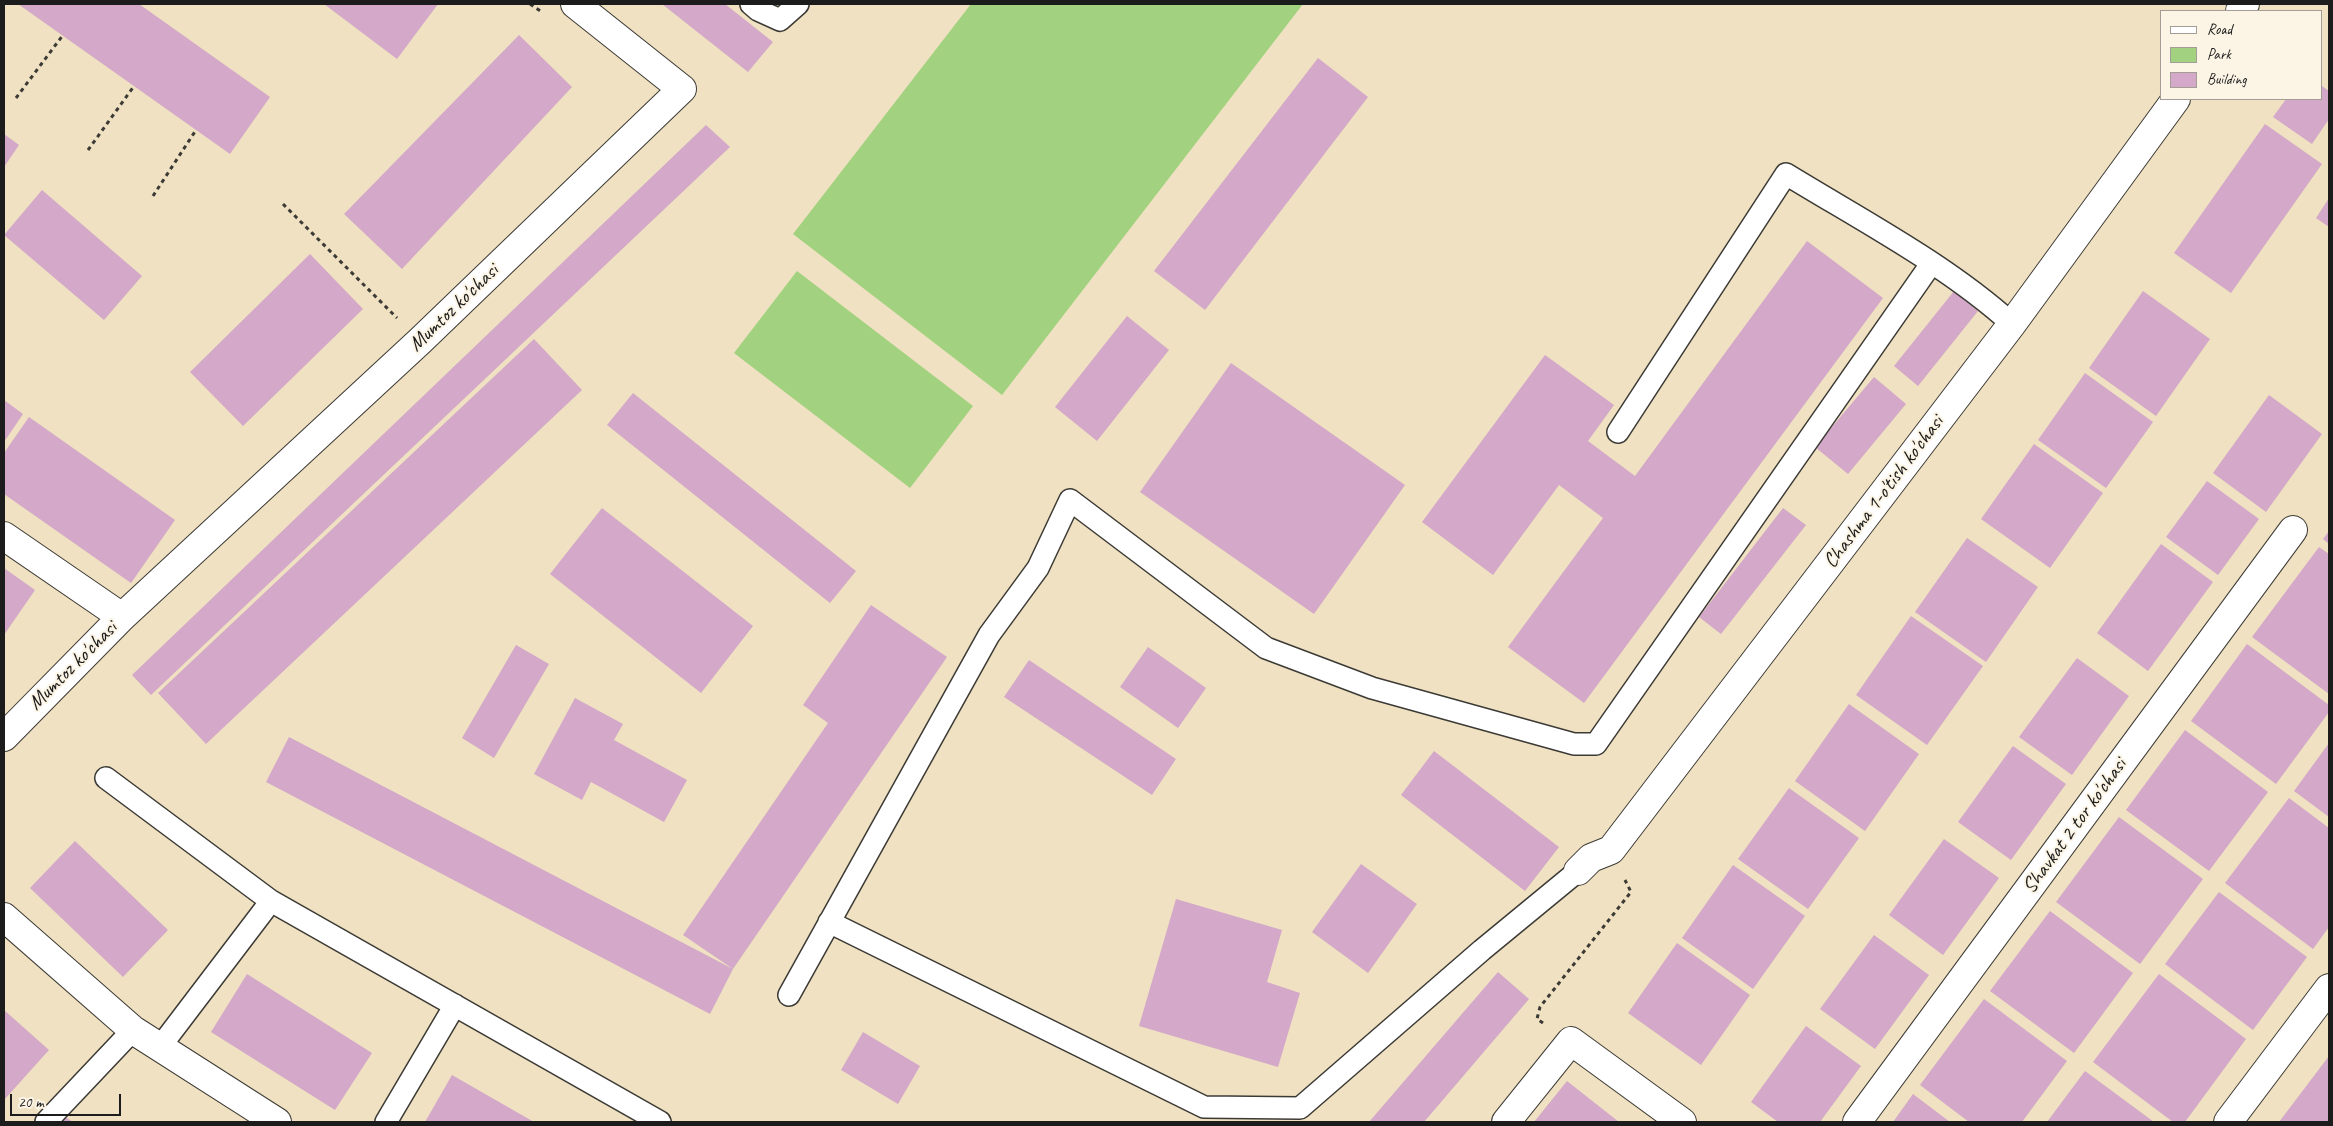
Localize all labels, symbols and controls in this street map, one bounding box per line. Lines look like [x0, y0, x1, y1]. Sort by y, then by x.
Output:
legend [2160, 10, 2323, 100]
text: Road [2207, 20, 2232, 39]
text: Park [2207, 45, 2231, 64]
text: Building [2207, 70, 2246, 89]
street label: Mumtoz ko'chasi [404, 259, 504, 357]
street label: Chashma 1-o'tish ko'chasi [1818, 411, 1950, 573]
street label: Mumtoz ko'chasi [23, 616, 123, 716]
street label: Shavkat 2 tor ko'chasi [2017, 753, 2133, 899]
scale bar [12, 1084, 124, 1116]
text: 20 m [18, 1093, 44, 1112]

